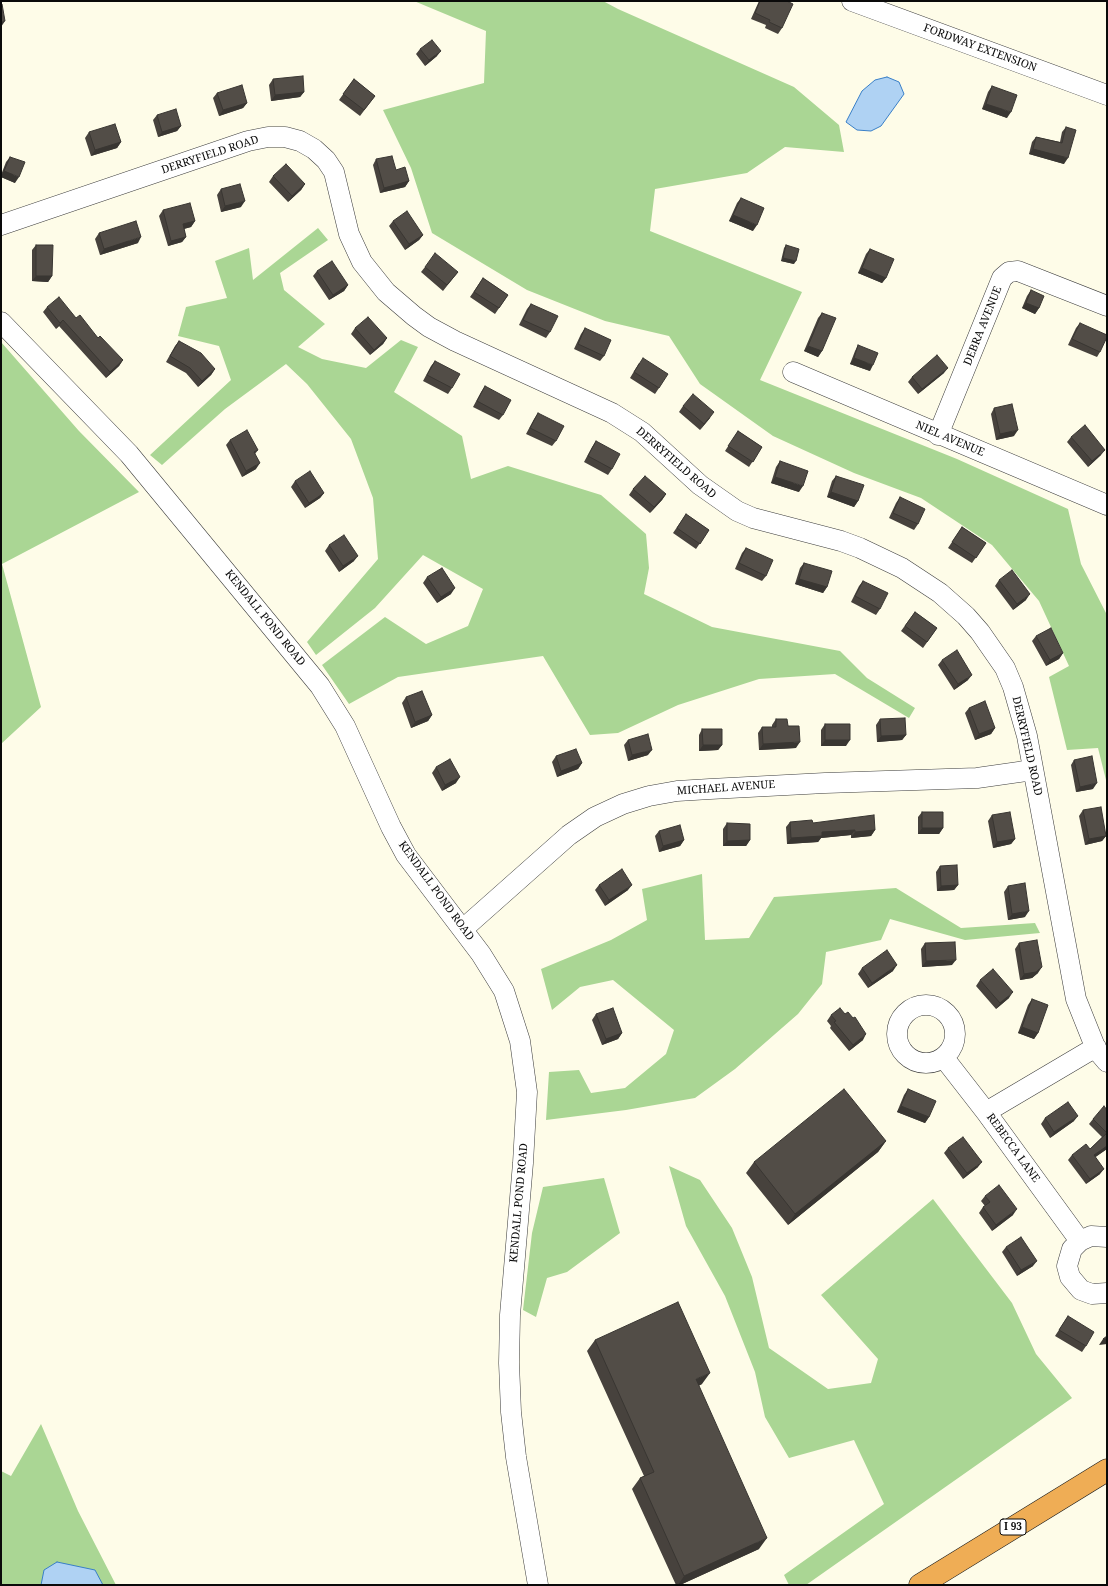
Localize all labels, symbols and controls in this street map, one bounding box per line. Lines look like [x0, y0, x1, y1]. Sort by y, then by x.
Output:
street label: FORDWAY EXTENSION [921, 21, 1039, 75]
street label: DERRYFIELD ROAD [160, 133, 260, 177]
street label: DEBRA AVENUE [961, 285, 1005, 367]
street label: NIEL AVENUE [914, 419, 986, 459]
street label: DERRYFIELD ROAD [633, 425, 719, 501]
street label: KENDALL POND ROAD [222, 567, 308, 669]
street label: DERRYFIELD ROAD [1009, 695, 1045, 797]
street label: MICHAEL AVENUE [676, 778, 776, 798]
street label: KENDALL POND ROAD [395, 839, 477, 943]
street label: REBECCA LANE [984, 1111, 1042, 1185]
street label: KENDALL POND ROAD [507, 1143, 531, 1263]
road number: I 93 [1000, 1519, 1026, 1535]

